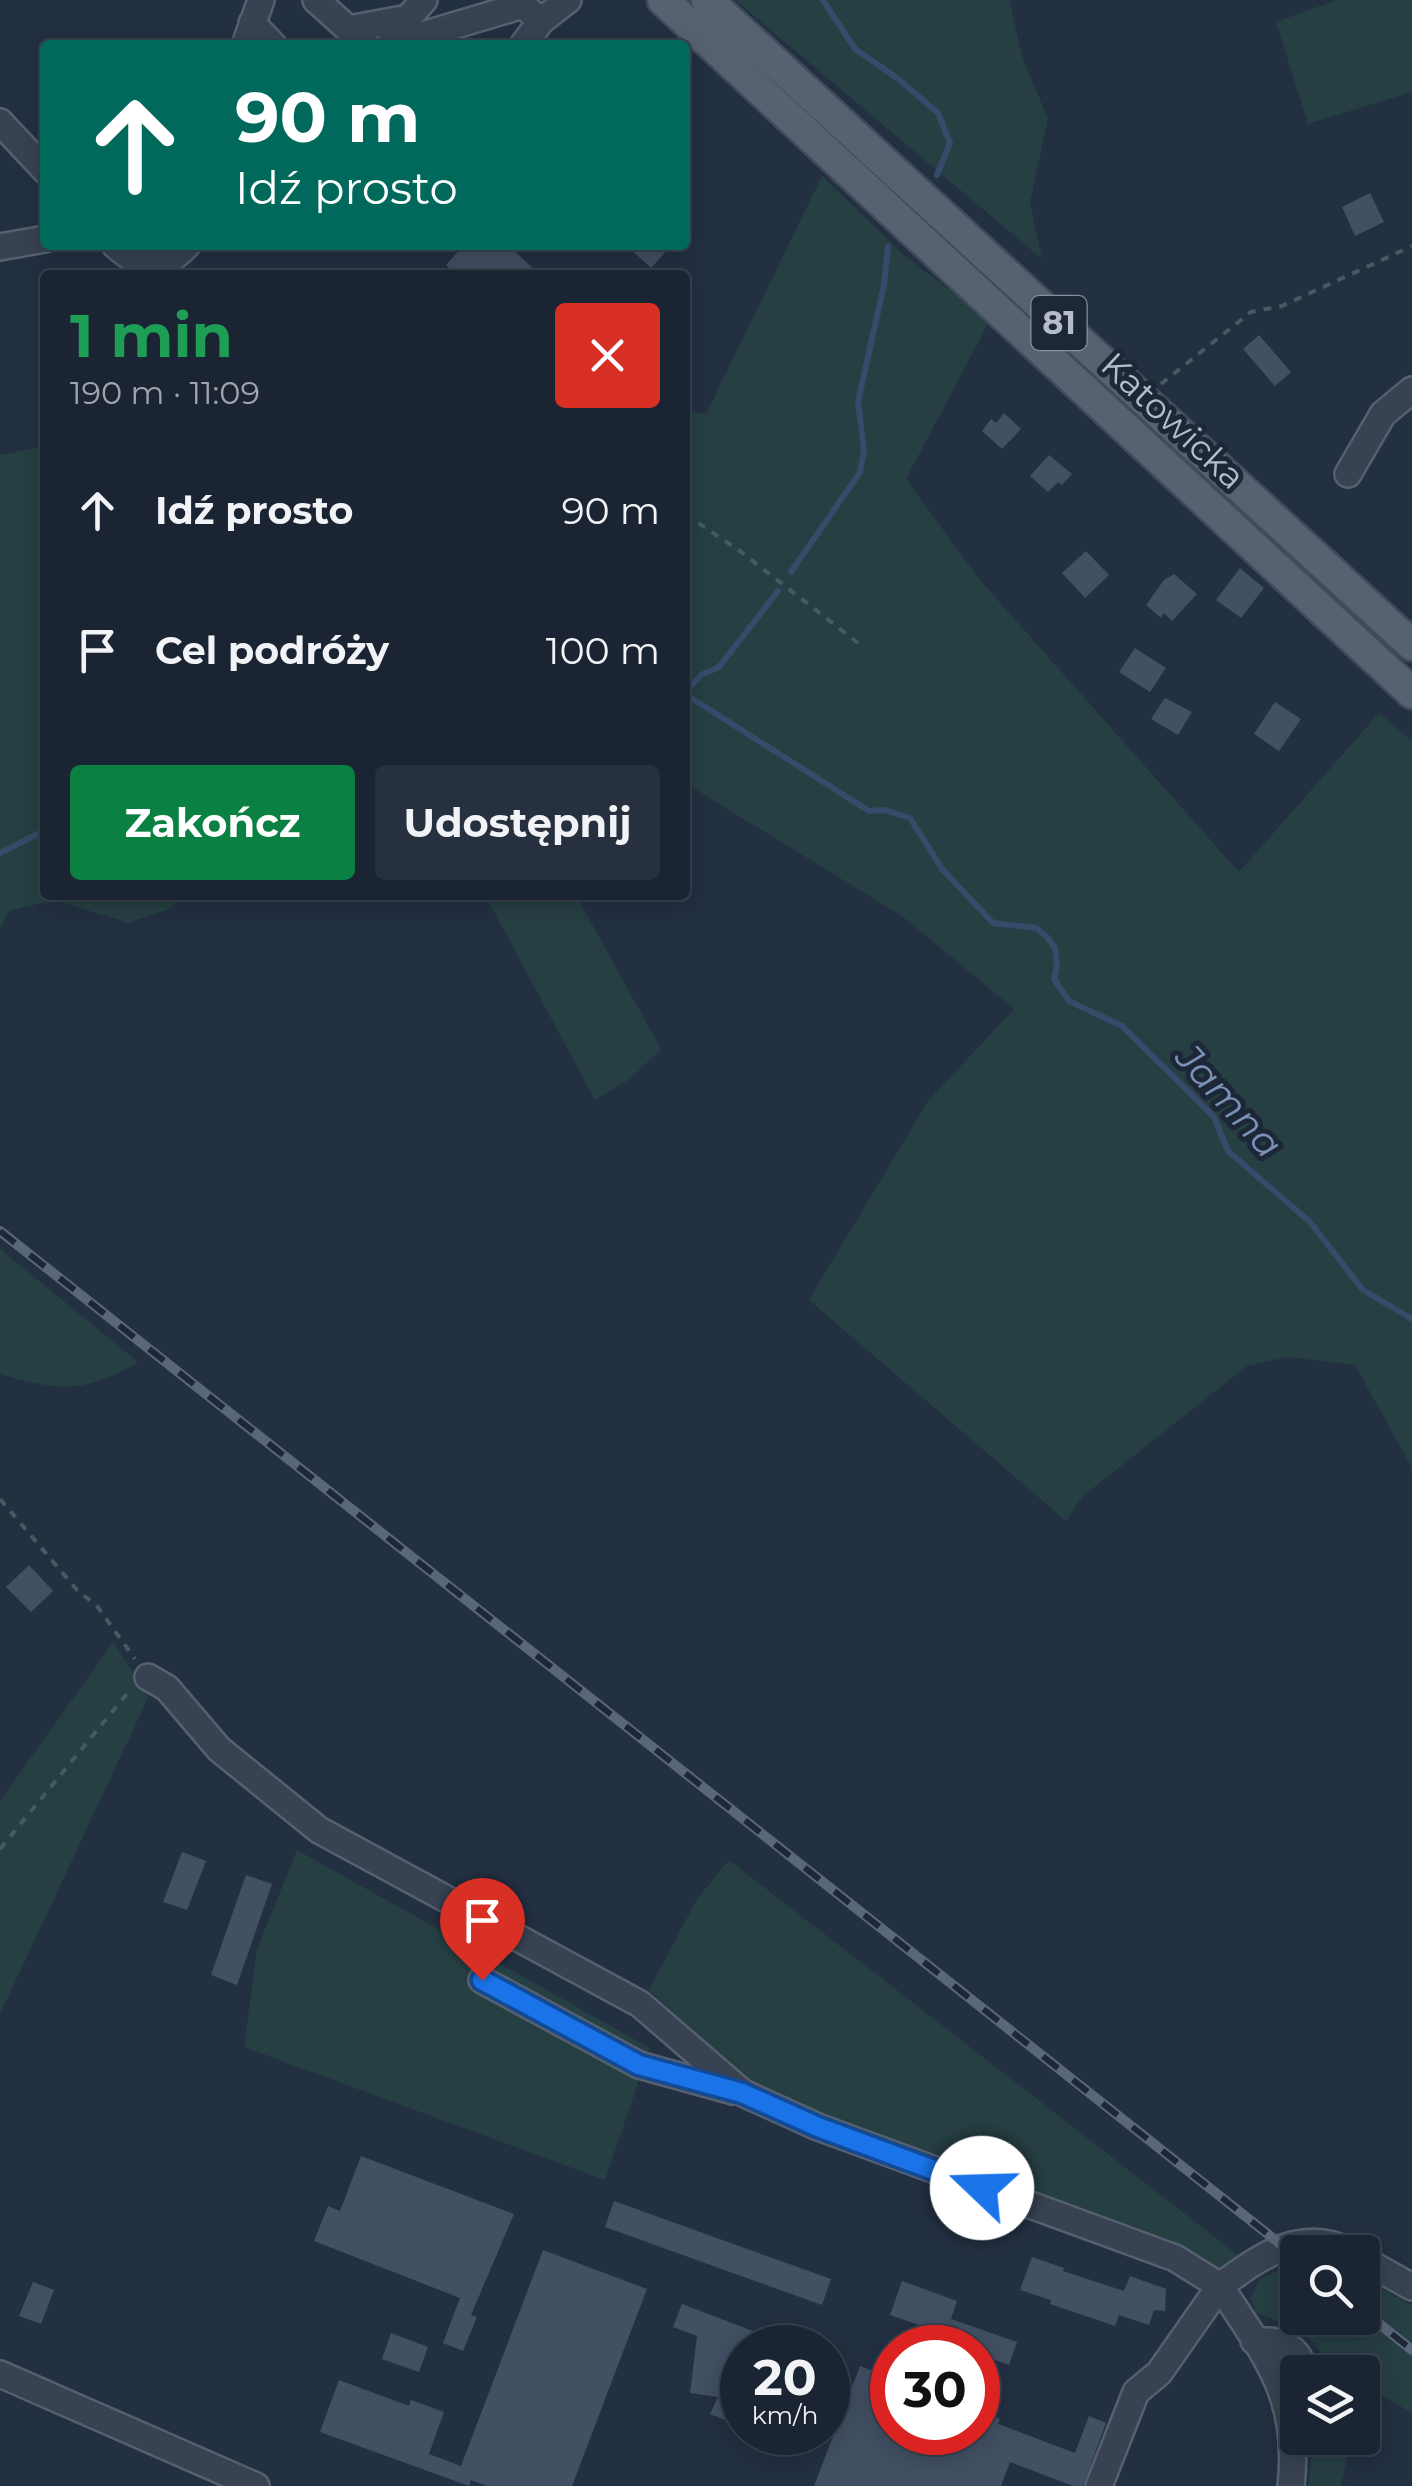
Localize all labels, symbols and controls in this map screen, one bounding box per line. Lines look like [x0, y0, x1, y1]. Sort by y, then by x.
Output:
text: 90 m [235, 74, 420, 160]
icon: ahead [70, 80, 200, 210]
text: Idź prosto [235, 160, 458, 215]
road number: 81 [1032, 296, 1086, 350]
text: 1 min [70, 299, 233, 372]
button: close [555, 303, 660, 408]
street label: Katowicka [1093, 343, 1254, 498]
text: 190 m · 11:09 [70, 373, 260, 412]
icon: ahead [70, 483, 125, 538]
text: Idź prosto [155, 487, 353, 534]
text: 90 m [561, 487, 660, 534]
icon: arrive [70, 623, 125, 678]
text: Cel podróży [155, 627, 389, 674]
text: 100 m [546, 627, 660, 674]
button: Zakończ [70, 765, 355, 880]
button: Udostępnij [375, 765, 660, 880]
water label: Jamna [1165, 1033, 1292, 1167]
pin [440, 1878, 525, 1981]
icon: arrive [455, 1893, 510, 1948]
position arrow [930, 2136, 1034, 2240]
map controls [1280, 2235, 1380, 2455]
button: search [1280, 2235, 1380, 2335]
speed limit sign: 30 [870, 2325, 1000, 2455]
text: 20 [753, 2347, 817, 2408]
button: layers [1280, 2355, 1380, 2455]
text: km/h [752, 2400, 818, 2430]

